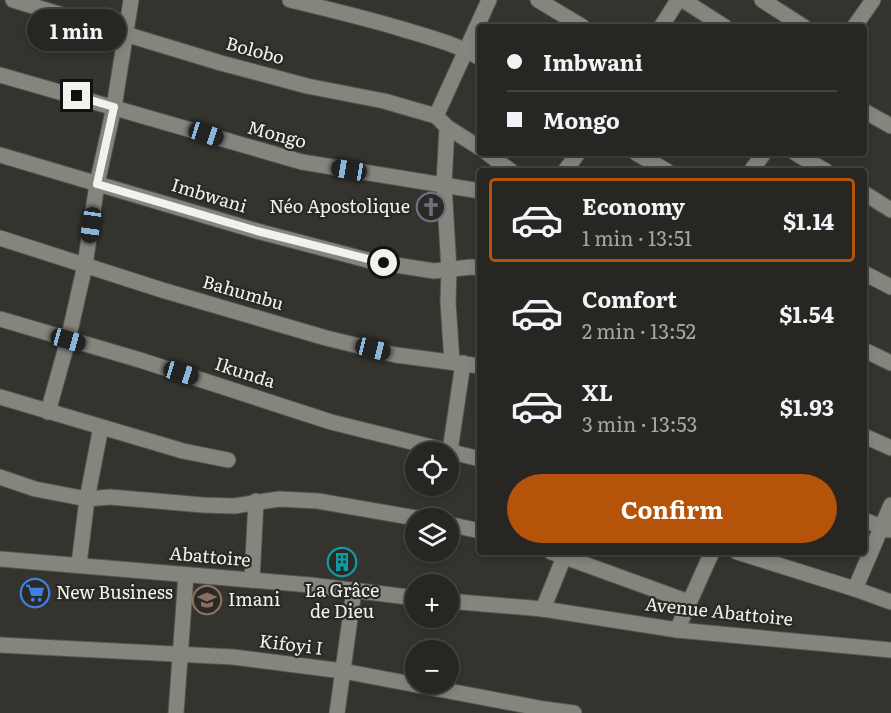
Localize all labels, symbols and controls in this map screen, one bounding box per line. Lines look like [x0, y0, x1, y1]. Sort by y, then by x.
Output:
callout: 1 min [28, 9, 127, 51]
text: 1 min [50, 15, 103, 45]
street label: Bolobo [223, 29, 288, 70]
text: Imbwani [543, 45, 643, 78]
route end [63, 82, 90, 109]
text: Mongo [543, 103, 620, 136]
street label: Mongo [245, 113, 310, 154]
car [186, 120, 226, 148]
car [330, 158, 368, 182]
street label: Imbwani [168, 170, 251, 219]
text: Economy [582, 189, 685, 222]
church icon: Néo Apostolique [415, 191, 447, 223]
place label: Néo Apostolique [269, 192, 410, 219]
icon: car [510, 193, 564, 247]
text: $1.14 [783, 204, 834, 237]
car [80, 206, 102, 244]
text: 1 min · 13:51 [582, 222, 692, 252]
route start [370, 249, 397, 276]
street label: Bahumbu [199, 267, 287, 316]
text: Comfort [582, 282, 677, 315]
icon: car [510, 286, 564, 340]
text: $1.54 [779, 297, 834, 330]
text: 2 min · 13:52 [582, 315, 696, 345]
car [48, 326, 88, 354]
car [353, 336, 393, 362]
street label: Ikunda [212, 349, 279, 394]
car [161, 359, 201, 387]
text: XL [582, 375, 613, 408]
icon: car [510, 379, 564, 433]
text: $1.93 [780, 390, 834, 423]
text: 3 min · 13:53 [582, 408, 697, 438]
map controls [405, 442, 459, 694]
button: locate [405, 442, 459, 496]
button: Confirm [507, 474, 837, 543]
button: layers [405, 508, 459, 562]
street label: Abattoire [168, 538, 252, 573]
building icon: La Grâce de Dieu [326, 546, 358, 578]
button: + [405, 574, 459, 628]
place label: La Grâce de Dieu [305, 576, 379, 624]
supermarket icon: New Business [19, 577, 51, 609]
place label: New Business [56, 578, 173, 605]
school or university icon: Imani [191, 584, 223, 616]
place label: Imani [228, 585, 280, 612]
street label: Avenue Abattoire [644, 589, 794, 632]
street label: Kifoyi I [258, 626, 325, 661]
button: − [405, 640, 459, 694]

